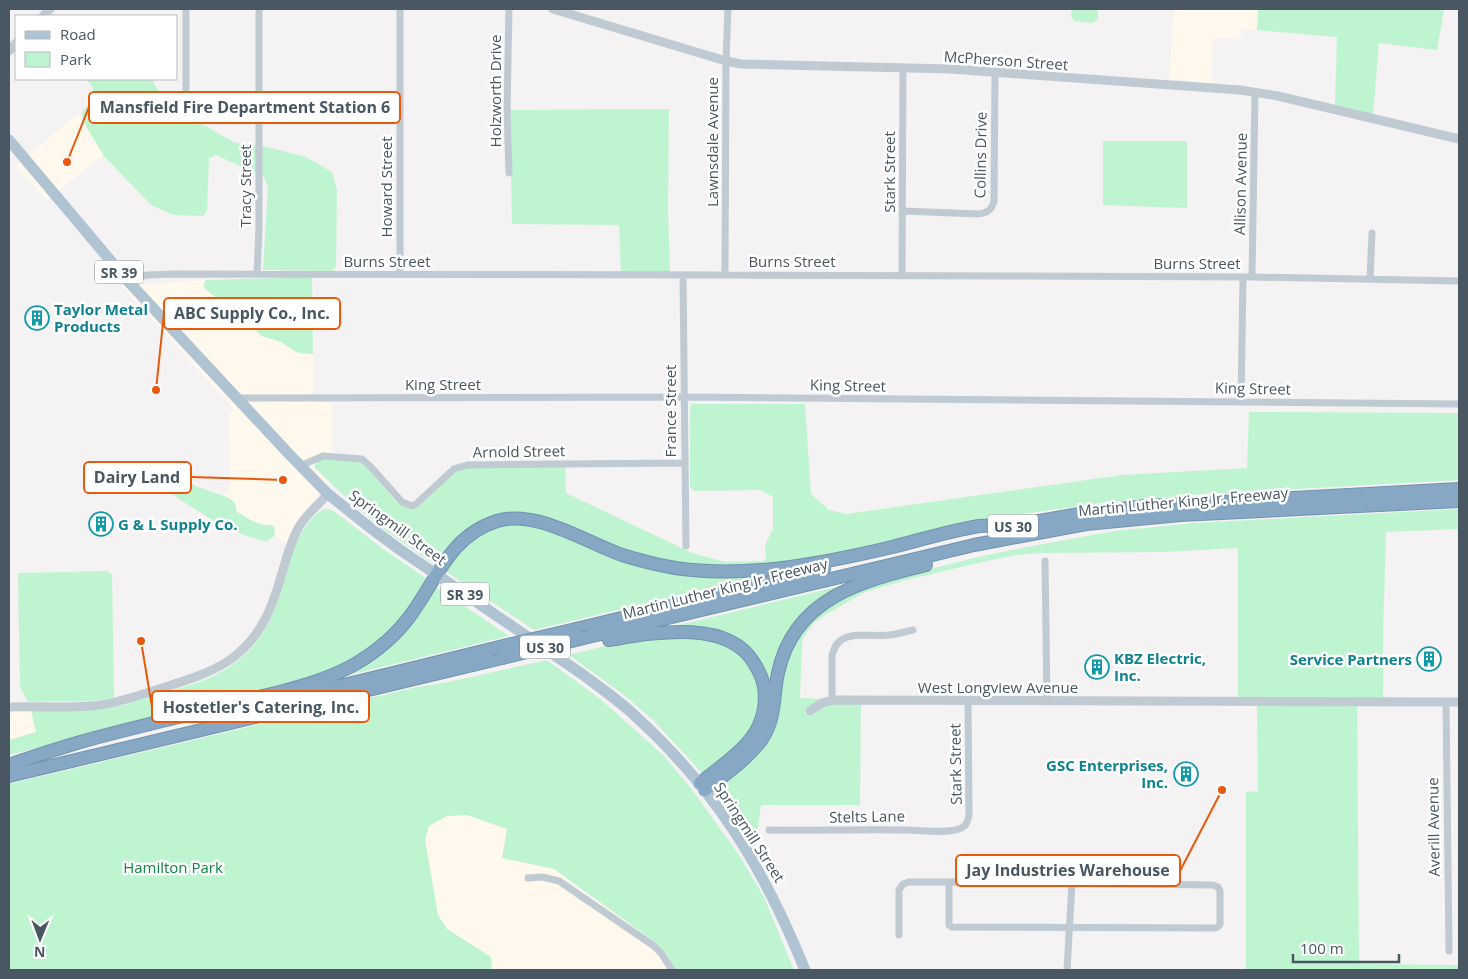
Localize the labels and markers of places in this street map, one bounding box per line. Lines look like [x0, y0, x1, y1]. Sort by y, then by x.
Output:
callout: Mansfield Fire Department Station 6 [89, 92, 400, 123]
callout: ABC Supply Co., Inc. [164, 298, 340, 329]
place label: Taylor Metal Products [54, 299, 148, 336]
building icon: Taylor Metal Products [24, 305, 50, 331]
callout: Dairy Land [84, 462, 191, 493]
building icon: G & L Supply Co. [88, 511, 114, 537]
place label: G & L Supply Co. [118, 514, 238, 534]
building icon: Service Partners [1416, 646, 1442, 672]
place label: KBZ Electric, Inc. [1114, 648, 1206, 685]
place label: Service Partners [1290, 649, 1412, 669]
building icon: KBZ Electric, Inc. [1084, 654, 1110, 680]
callout: Hostetler's Catering, Inc. [152, 691, 369, 722]
place label: GSC Enterprises, Inc. [1046, 755, 1168, 792]
building icon: GSC Enterprises, Inc. [1173, 761, 1199, 787]
callout: Jay Industries Warehouse [956, 855, 1180, 886]

